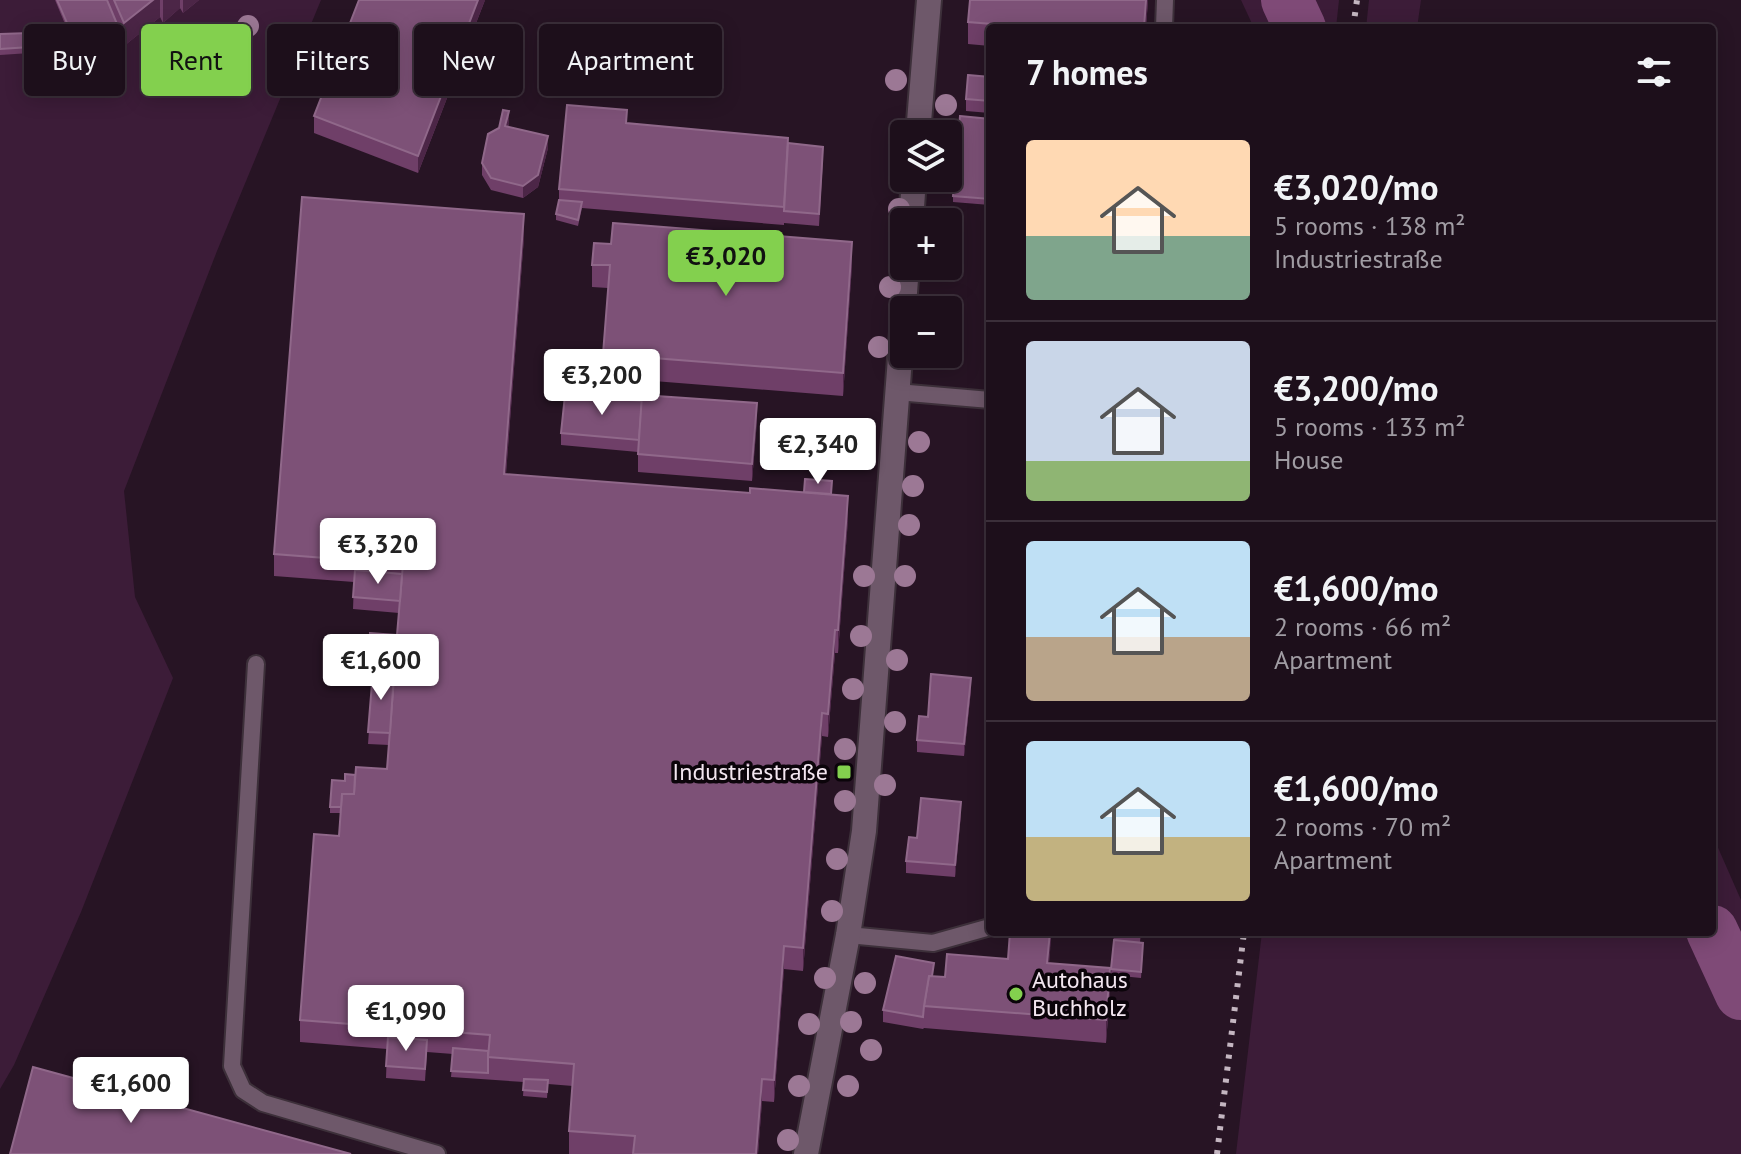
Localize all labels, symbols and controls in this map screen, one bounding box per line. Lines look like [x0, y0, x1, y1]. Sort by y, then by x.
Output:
chip: Buy [24, 24, 125, 96]
chip: Rent [141, 24, 251, 96]
chip: Filters [267, 24, 398, 96]
chip: New [414, 24, 523, 96]
chip: Apartment [539, 24, 722, 96]
text: 7 homes [1026, 50, 1148, 94]
icon: filters [1632, 50, 1676, 94]
map controls [890, 120, 962, 368]
button: layers [890, 120, 962, 192]
text: €3,020/mo [1274, 165, 1438, 209]
icon: home [1090, 172, 1186, 268]
button: + [890, 208, 962, 280]
text: 5 rooms · 138 m² [1274, 209, 1466, 242]
pin: €3,020 [661, 230, 791, 298]
text: €3,020 [686, 239, 766, 272]
text: Industriestraße [1274, 242, 1443, 275]
button: − [890, 296, 962, 368]
pin: €3,200 [537, 349, 667, 417]
text: €3,200 [562, 358, 642, 391]
text: €3,200/mo [1274, 366, 1438, 410]
icon: home [1090, 373, 1186, 469]
text: 5 rooms · 133 m² [1274, 410, 1466, 443]
pin: €2,340 [753, 418, 883, 486]
text: €2,340 [778, 427, 858, 460]
text: House [1274, 443, 1344, 476]
pin: €3,320 [313, 518, 443, 586]
text: €3,320 [338, 527, 418, 560]
text: €1,600/mo [1274, 566, 1438, 610]
icon: home [1090, 573, 1186, 669]
text: 2 rooms · 66 m² [1274, 610, 1451, 643]
pin: €1,600 [316, 634, 446, 702]
text: €1,600 [341, 643, 421, 676]
text: Apartment [1274, 643, 1392, 676]
place label: Industriestraße [672, 756, 828, 787]
marker: Industriestraße [835, 763, 853, 781]
text: €1,600/mo [1274, 766, 1438, 810]
icon: home [1090, 773, 1186, 869]
text: 2 rooms · 70 m² [1274, 810, 1451, 843]
text: Apartment [1274, 843, 1392, 876]
place label: Autohaus Buchholz [1032, 964, 1128, 1023]
pin: €1,090 [341, 985, 471, 1053]
marker: Autohaus Buchholz [1007, 985, 1025, 1003]
text: €1,090 [366, 994, 446, 1027]
pin: €1,600 [66, 1057, 196, 1125]
text: €1,600 [91, 1066, 171, 1099]

